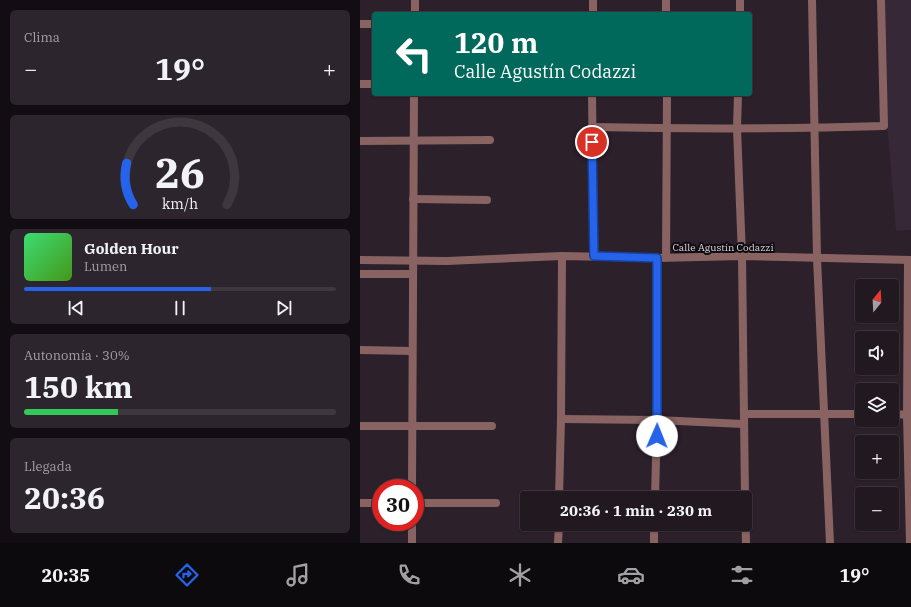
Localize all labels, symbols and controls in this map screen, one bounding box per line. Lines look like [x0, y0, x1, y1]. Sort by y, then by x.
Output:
text: 120 m [454, 24, 538, 61]
icon: left [388, 28, 440, 80]
text: Clima [24, 29, 60, 46]
text: 19° [155, 49, 205, 88]
text: − [24, 54, 37, 83]
text: + [323, 54, 336, 83]
text: Calle Agustín Codazzi [454, 60, 636, 83]
pin [575, 125, 609, 159]
icon: arrive [581, 131, 603, 153]
text: 26 [155, 145, 205, 199]
text: km/h [162, 193, 198, 212]
text: Golden Hour [84, 239, 179, 258]
street label: Calle Agustín Codazzi [672, 241, 774, 254]
text: Lumen [84, 258, 127, 275]
north arrow [855, 279, 899, 323]
map controls [855, 279, 899, 531]
icon: previous [65, 297, 87, 319]
icon: pause [169, 297, 191, 319]
icon: next [273, 297, 295, 319]
button: sound [855, 331, 899, 375]
text: Autonomía · 30% [24, 347, 130, 364]
text: 150 km [24, 367, 133, 406]
button: layers [855, 383, 899, 427]
position arrow [636, 415, 678, 457]
button: + [855, 435, 899, 479]
text: Llegada [24, 458, 72, 475]
text: 20:36 [24, 478, 105, 517]
speed limit sign: 30 [372, 479, 424, 531]
button: − [855, 487, 899, 531]
text: 20:36 · 1 min · 230 m [560, 501, 712, 520]
icon: directions [173, 561, 201, 589]
icon: music [284, 561, 312, 589]
icon: phone [395, 561, 423, 589]
icon: climate [506, 561, 534, 589]
icon: car [617, 561, 645, 589]
icon: filters [728, 561, 756, 589]
text: 20:35 [42, 564, 90, 587]
text: 19° [839, 564, 869, 587]

